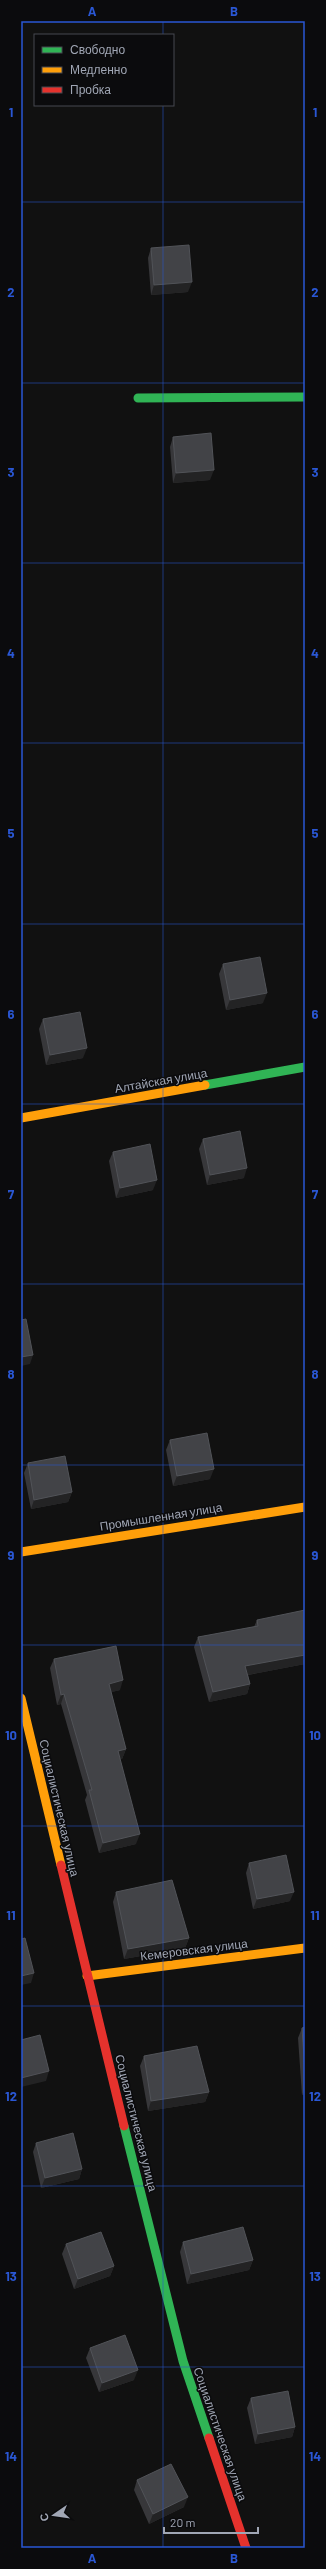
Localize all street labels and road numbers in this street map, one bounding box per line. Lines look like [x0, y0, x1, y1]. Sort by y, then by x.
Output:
street label: Алтайская улица [113, 1065, 209, 1096]
street label: Промышленная улица [99, 1499, 224, 1534]
street label: Социалистическая улица [36, 1738, 83, 1878]
street label: Кемеровская улица [139, 1935, 249, 1964]
street label: Социалистическая улица [112, 2053, 161, 2193]
street label: Социалистическая улица [191, 2365, 251, 2503]

